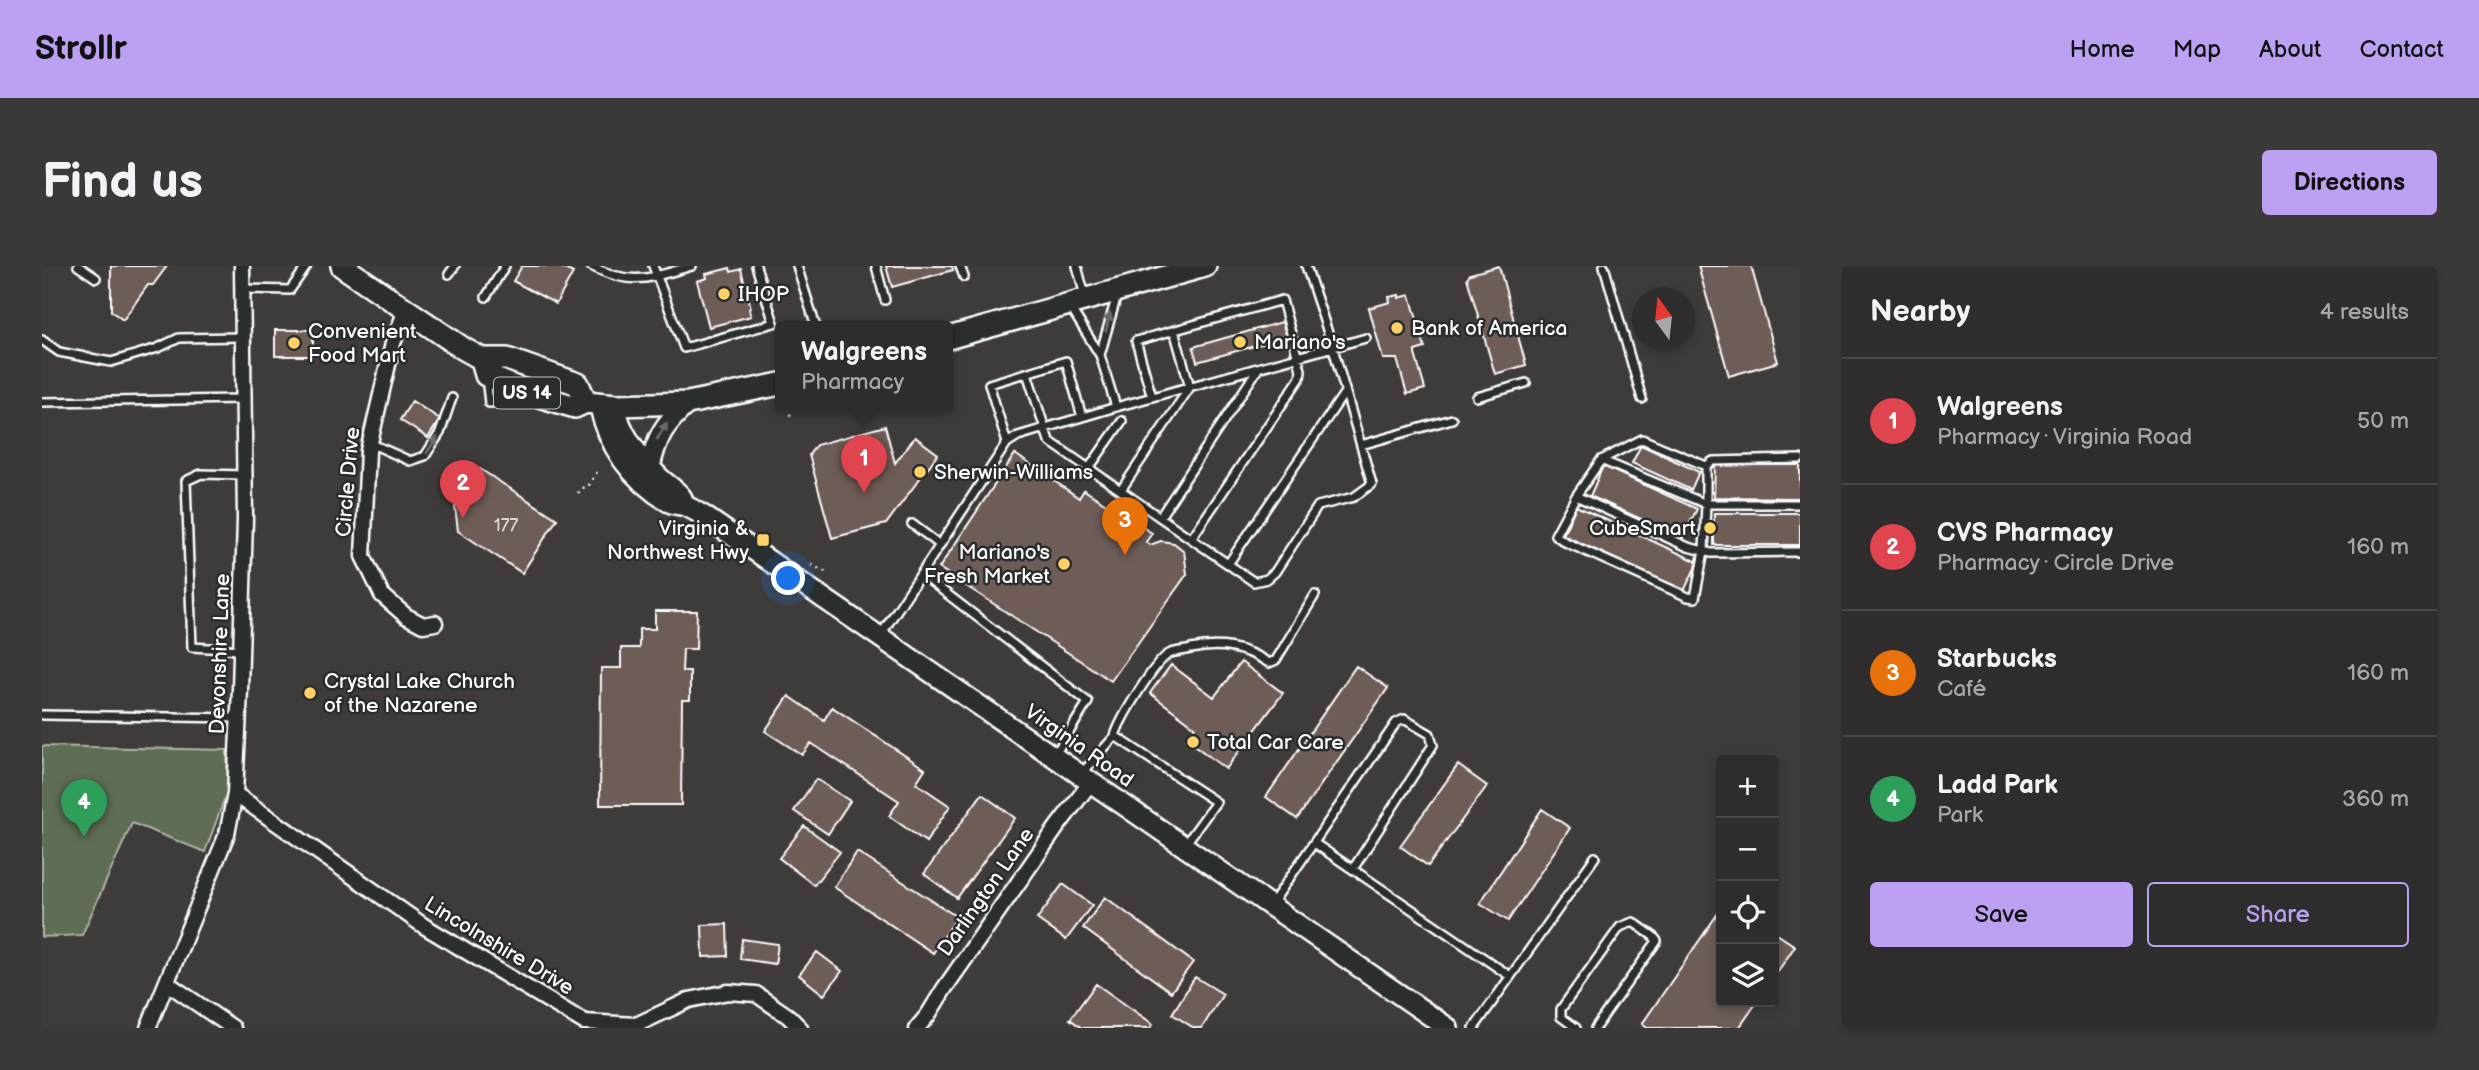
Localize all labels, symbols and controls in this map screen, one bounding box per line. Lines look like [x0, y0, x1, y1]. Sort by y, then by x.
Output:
text: Strollr [35, 29, 127, 69]
text: Home [2070, 35, 2135, 64]
text: Map [2173, 35, 2221, 64]
text: About [2259, 35, 2321, 64]
text: Contact [2359, 35, 2444, 64]
button: Directions [2262, 150, 2437, 215]
text: Find us [42, 153, 203, 212]
place label: IHOP [738, 282, 789, 307]
marker: IHOP [716, 286, 732, 302]
north arrow [1632, 287, 1695, 350]
text: Nearby [1870, 294, 1970, 330]
text: 4 results [2320, 298, 2409, 326]
one-way arrow [1103, 311, 1114, 333]
place label: Bank of America [1411, 316, 1567, 341]
place label: Convenient Food Mart [308, 319, 417, 368]
marker: Bank of America [1389, 320, 1405, 336]
popup [775, 321, 953, 412]
place label: Mariano's [1254, 330, 1346, 355]
marker: Mariano's [1232, 334, 1248, 350]
marker: Convenient Food Mart [286, 335, 302, 351]
text: Walgreens [801, 337, 927, 368]
text: Pharmacy [801, 368, 904, 396]
road number: US 14 [494, 377, 560, 408]
text: Walgreens [1937, 392, 2063, 423]
text: 1 [1888, 407, 1898, 435]
text: 50 m [2357, 407, 2409, 435]
one-way arrow [656, 422, 669, 441]
text: Pharmacy · Virginia Road [1937, 423, 2192, 451]
street label: Circle Drive [331, 426, 365, 538]
one-way arrow [426, 435, 439, 454]
pin: 1 [841, 435, 887, 493]
pin: 2 [440, 460, 486, 518]
place label: Sherwin-Williams [934, 460, 1093, 485]
marker: Sherwin-Williams [912, 464, 928, 480]
pin: 3 [1102, 497, 1148, 555]
house number: 177 [494, 515, 518, 536]
place label: Virginia & Northwest Hwy [607, 516, 749, 565]
place label: CubeSmart [1589, 516, 1697, 541]
text: CVS Pharmacy [1937, 518, 2113, 549]
marker: CubeSmart [1702, 520, 1718, 536]
marker: Virginia & Northwest Hwy [755, 532, 771, 548]
text: 2 [1886, 533, 1900, 561]
text: 160 m [2347, 533, 2409, 561]
place label: Mariano's Fresh Market [924, 540, 1051, 589]
text: Pharmacy · Circle Drive [1937, 549, 2174, 577]
marker: Mariano's Fresh Market [1056, 556, 1072, 572]
your location [771, 561, 805, 595]
street label: Devonshire Lane [205, 573, 235, 735]
text: Starbucks [1937, 644, 2057, 675]
text: 3 [1886, 659, 1900, 687]
text: 160 m [2347, 659, 2409, 687]
place label: Crystal Lake Church of the Nazarene [324, 669, 515, 718]
text: Café [1937, 675, 1986, 703]
marker: Crystal Lake Church of the Nazarene [302, 685, 318, 701]
street label: Virginia Road [1020, 699, 1138, 793]
place label: Total Car Care [1207, 730, 1344, 755]
marker: Total Car Care [1185, 734, 1201, 750]
map controls [1716, 755, 1779, 1007]
button: + [1716, 755, 1779, 818]
text: Ladd Park [1937, 770, 2058, 801]
pin: 4 [61, 779, 107, 837]
text: 4 [1886, 785, 1900, 813]
text: 360 m [2342, 785, 2409, 813]
text: Park [1937, 801, 1983, 829]
button: − [1716, 818, 1779, 881]
street label: Darlington Lane [932, 823, 1040, 961]
button: locate [1716, 881, 1779, 944]
button: Save [1870, 882, 2133, 947]
button: Share [2147, 882, 2409, 947]
street label: Lincolnshire Drive [420, 891, 578, 1001]
button: layers [1716, 944, 1779, 1007]

